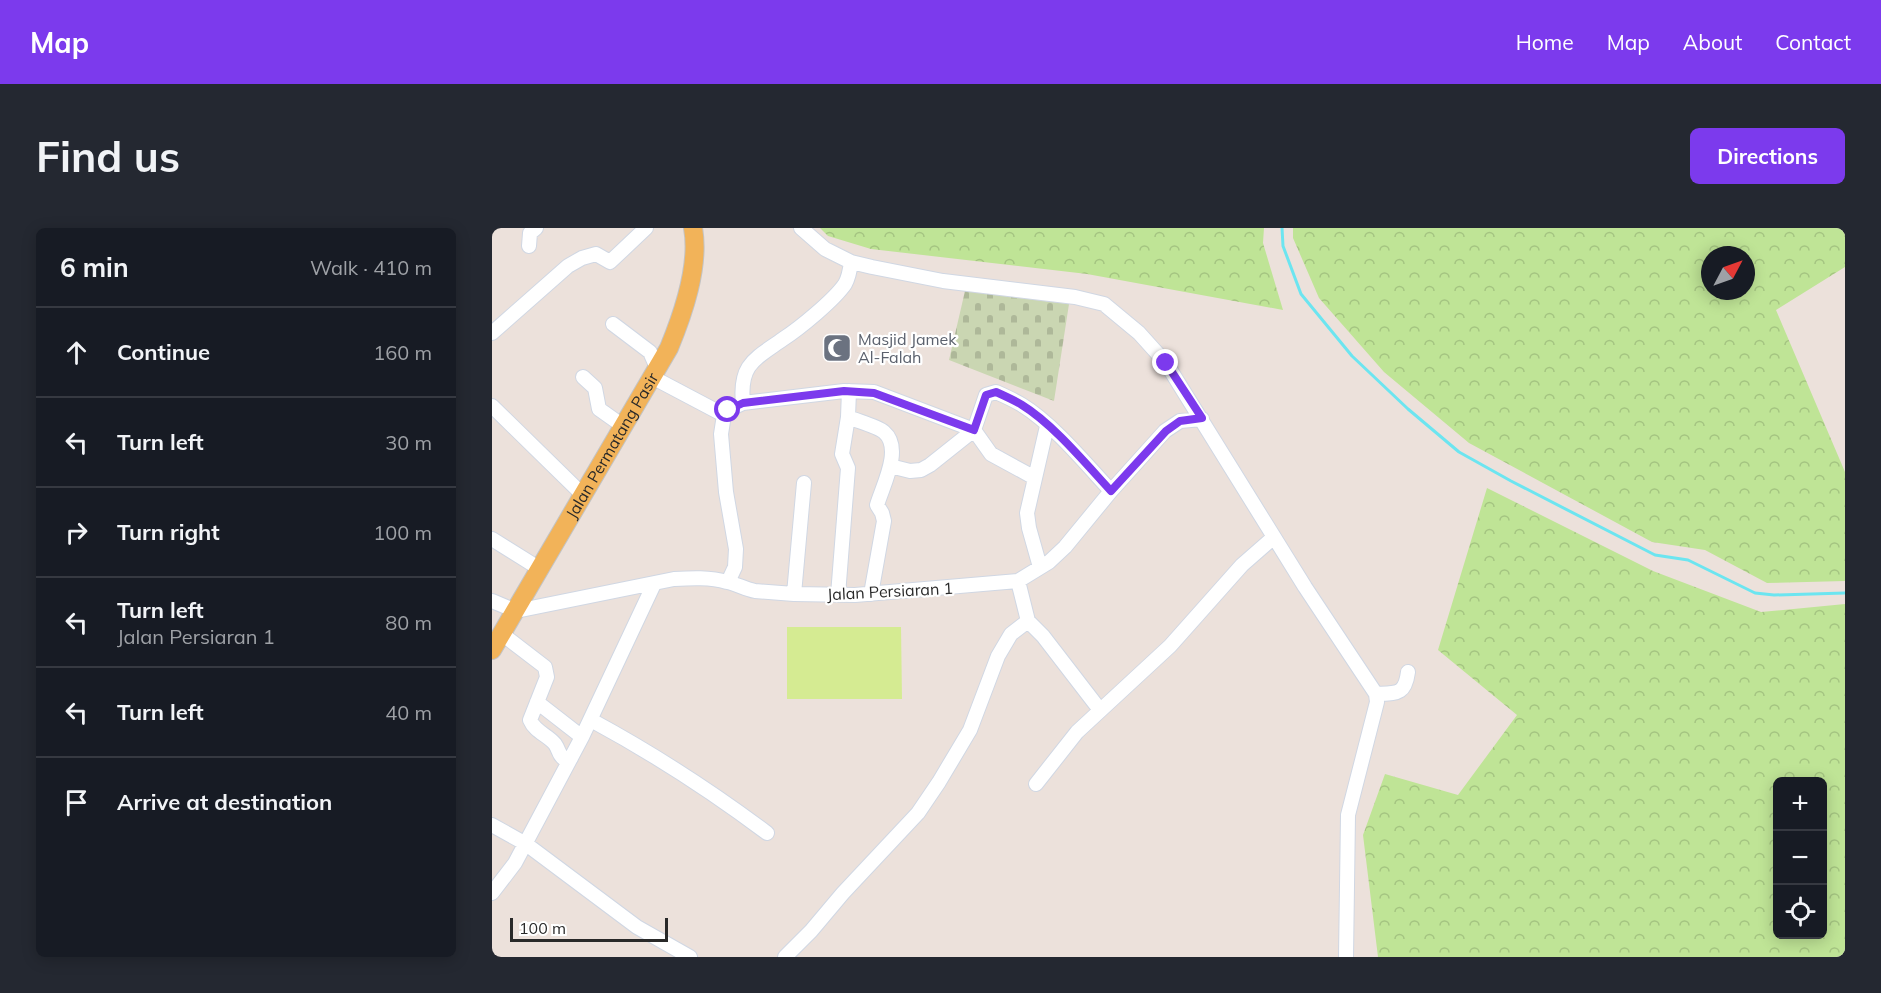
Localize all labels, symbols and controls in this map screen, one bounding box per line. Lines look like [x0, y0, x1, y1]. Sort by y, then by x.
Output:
text: Map [30, 25, 89, 60]
text: Home [1516, 29, 1574, 55]
text: Map [1607, 29, 1650, 55]
text: About [1683, 29, 1742, 55]
text: Contact [1775, 29, 1851, 55]
button: Directions [1690, 128, 1845, 184]
text: Find us [36, 130, 180, 183]
north arrow [1701, 246, 1755, 300]
text: 6 min [60, 251, 129, 284]
text: Walk · 410 m [310, 255, 432, 280]
place label: Masjid Jamek Al-Falah [858, 329, 957, 367]
mosque icon: Masjid Jamek Al-Falah [821, 332, 853, 364]
icon: ahead [60, 336, 93, 369]
text: Continue [117, 338, 210, 366]
text: 160 m [373, 340, 432, 365]
route end [1152, 349, 1178, 375]
street label: Jalan Permatang Pasir [561, 369, 662, 522]
route start [714, 396, 740, 422]
icon: left [60, 426, 93, 459]
text: Turn left [117, 428, 204, 456]
text: 30 m [385, 430, 432, 455]
icon: right [60, 516, 93, 549]
text: Turn right [117, 518, 220, 546]
text: 100 m [373, 520, 432, 545]
street label: Jalan Persiaran 1 [826, 578, 954, 604]
text: Turn left [117, 596, 204, 624]
icon: left [60, 606, 93, 639]
text: 80 m [385, 610, 432, 635]
text: Jalan Persiaran 1 [117, 624, 275, 649]
icon: left [60, 696, 93, 729]
text: Turn left [117, 698, 204, 726]
text: 40 m [385, 700, 432, 725]
map controls [1773, 777, 1827, 939]
button: + [1773, 777, 1827, 831]
icon: arrive [60, 786, 93, 819]
text: Arrive at destination [117, 788, 332, 816]
button: − [1773, 831, 1827, 885]
button: locate [1773, 885, 1827, 939]
scale bar [510, 915, 668, 942]
text: 100 m [519, 918, 566, 938]

